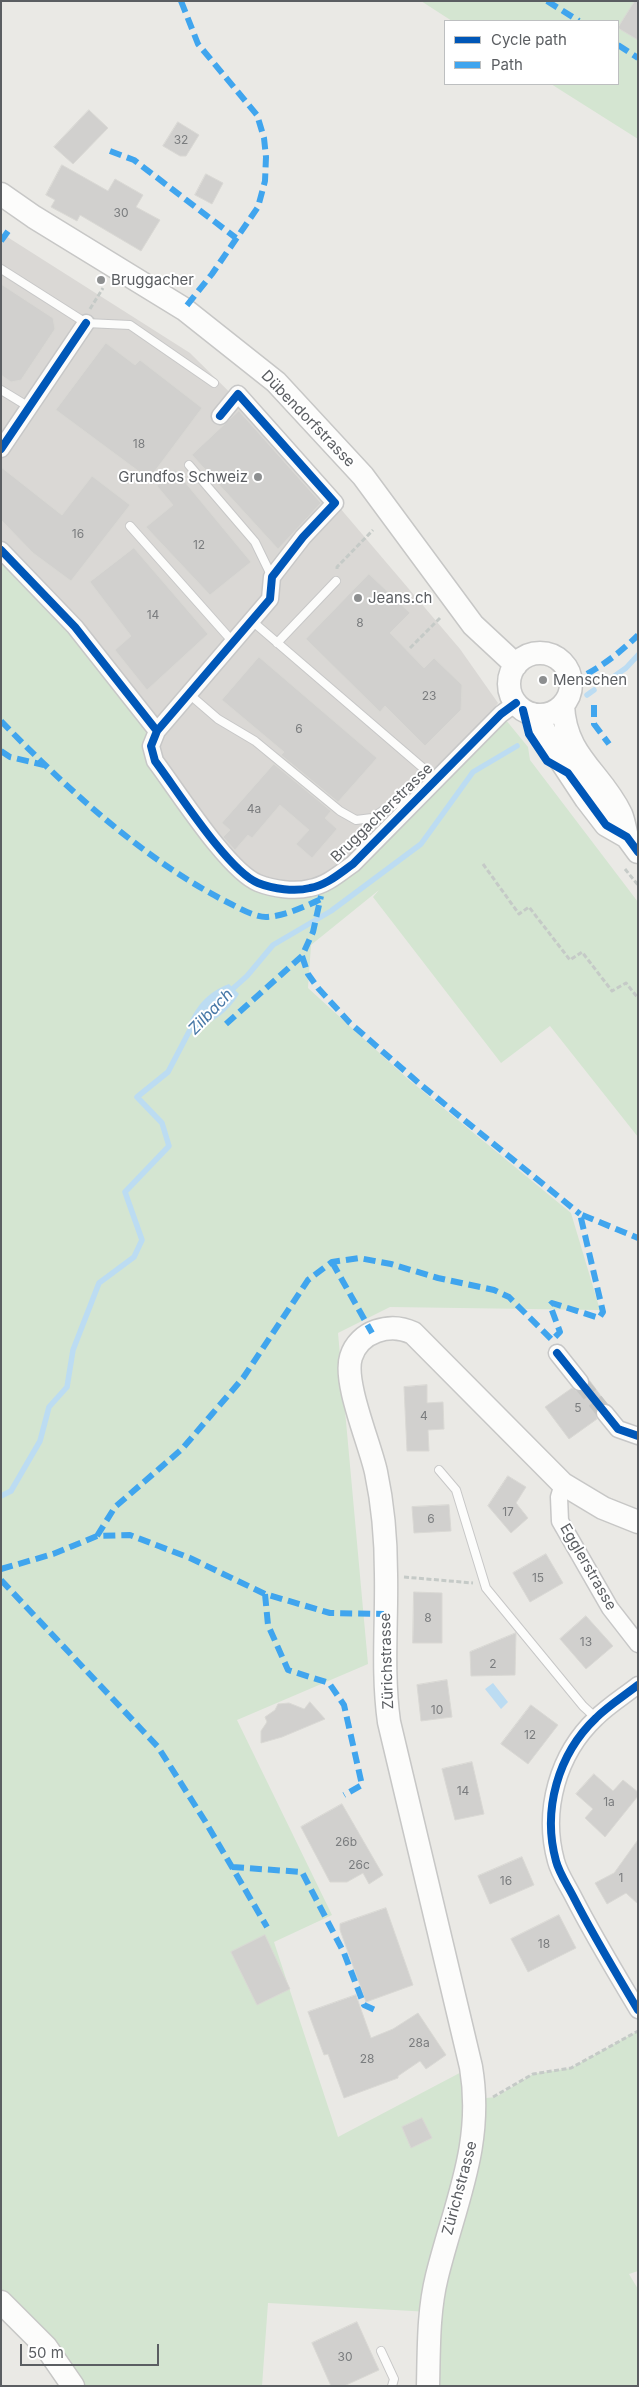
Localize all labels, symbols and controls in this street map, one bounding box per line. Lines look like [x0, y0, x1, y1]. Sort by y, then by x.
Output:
legend [444, 20, 619, 85]
text: Cycle path [491, 30, 567, 49]
text: Path [491, 55, 523, 74]
house number: 32 [174, 133, 188, 147]
house number: 30 [114, 206, 128, 220]
place label: Bruggacher [111, 271, 194, 289]
marker: Bruggacher [95, 274, 107, 286]
street label: Dübendorfstrasse [257, 367, 359, 471]
house number: 18 [133, 437, 145, 451]
place label: Grundfos Schweiz [118, 468, 248, 486]
marker: Grundfos Schweiz [252, 471, 264, 483]
house number: 16 [72, 527, 84, 541]
house number: 12 [193, 538, 205, 552]
place label: Jeans.ch [368, 589, 432, 607]
marker: Jeans.ch [352, 592, 364, 604]
house number: 14 [147, 608, 159, 622]
house number: 8 [356, 616, 364, 630]
place label: Menschen [553, 671, 627, 689]
marker: Menschen [537, 674, 549, 686]
house number: 23 [422, 689, 436, 703]
house number: 6 [295, 722, 303, 736]
street label: Bruggacherstrasse [327, 760, 437, 866]
house number: 4a [247, 802, 261, 816]
water label: Zilbach [185, 985, 237, 1039]
house number: 5 [574, 1401, 582, 1415]
house number: 4 [420, 1409, 428, 1423]
house number: 17 [502, 1505, 514, 1519]
house number: 6 [427, 1512, 435, 1526]
street label: Egglerstrasse [556, 1521, 620, 1613]
house number: 15 [532, 1571, 544, 1585]
house number: 8 [424, 1611, 432, 1625]
street label: Zürichstrasse [376, 1612, 398, 1710]
house number: 13 [580, 1635, 592, 1649]
house number: 2 [489, 1657, 497, 1671]
house number: 10 [431, 1703, 443, 1717]
house number: 12 [524, 1728, 536, 1742]
house number: 14 [457, 1784, 469, 1798]
house number: 1a [603, 1795, 615, 1809]
house number: 26b [335, 1835, 357, 1849]
house number: 26c [348, 1858, 370, 1872]
house number: 1 [619, 1871, 623, 1885]
house number: 16 [500, 1874, 512, 1888]
house number: 18 [538, 1937, 550, 1951]
house number: 28a [408, 2036, 430, 2050]
house number: 28 [360, 2052, 374, 2066]
street label: Zürichstrasse [439, 2139, 481, 2237]
scale bar [22, 2334, 161, 2366]
text: 50 m [28, 2343, 64, 2362]
house number: 30 [338, 2350, 352, 2364]

